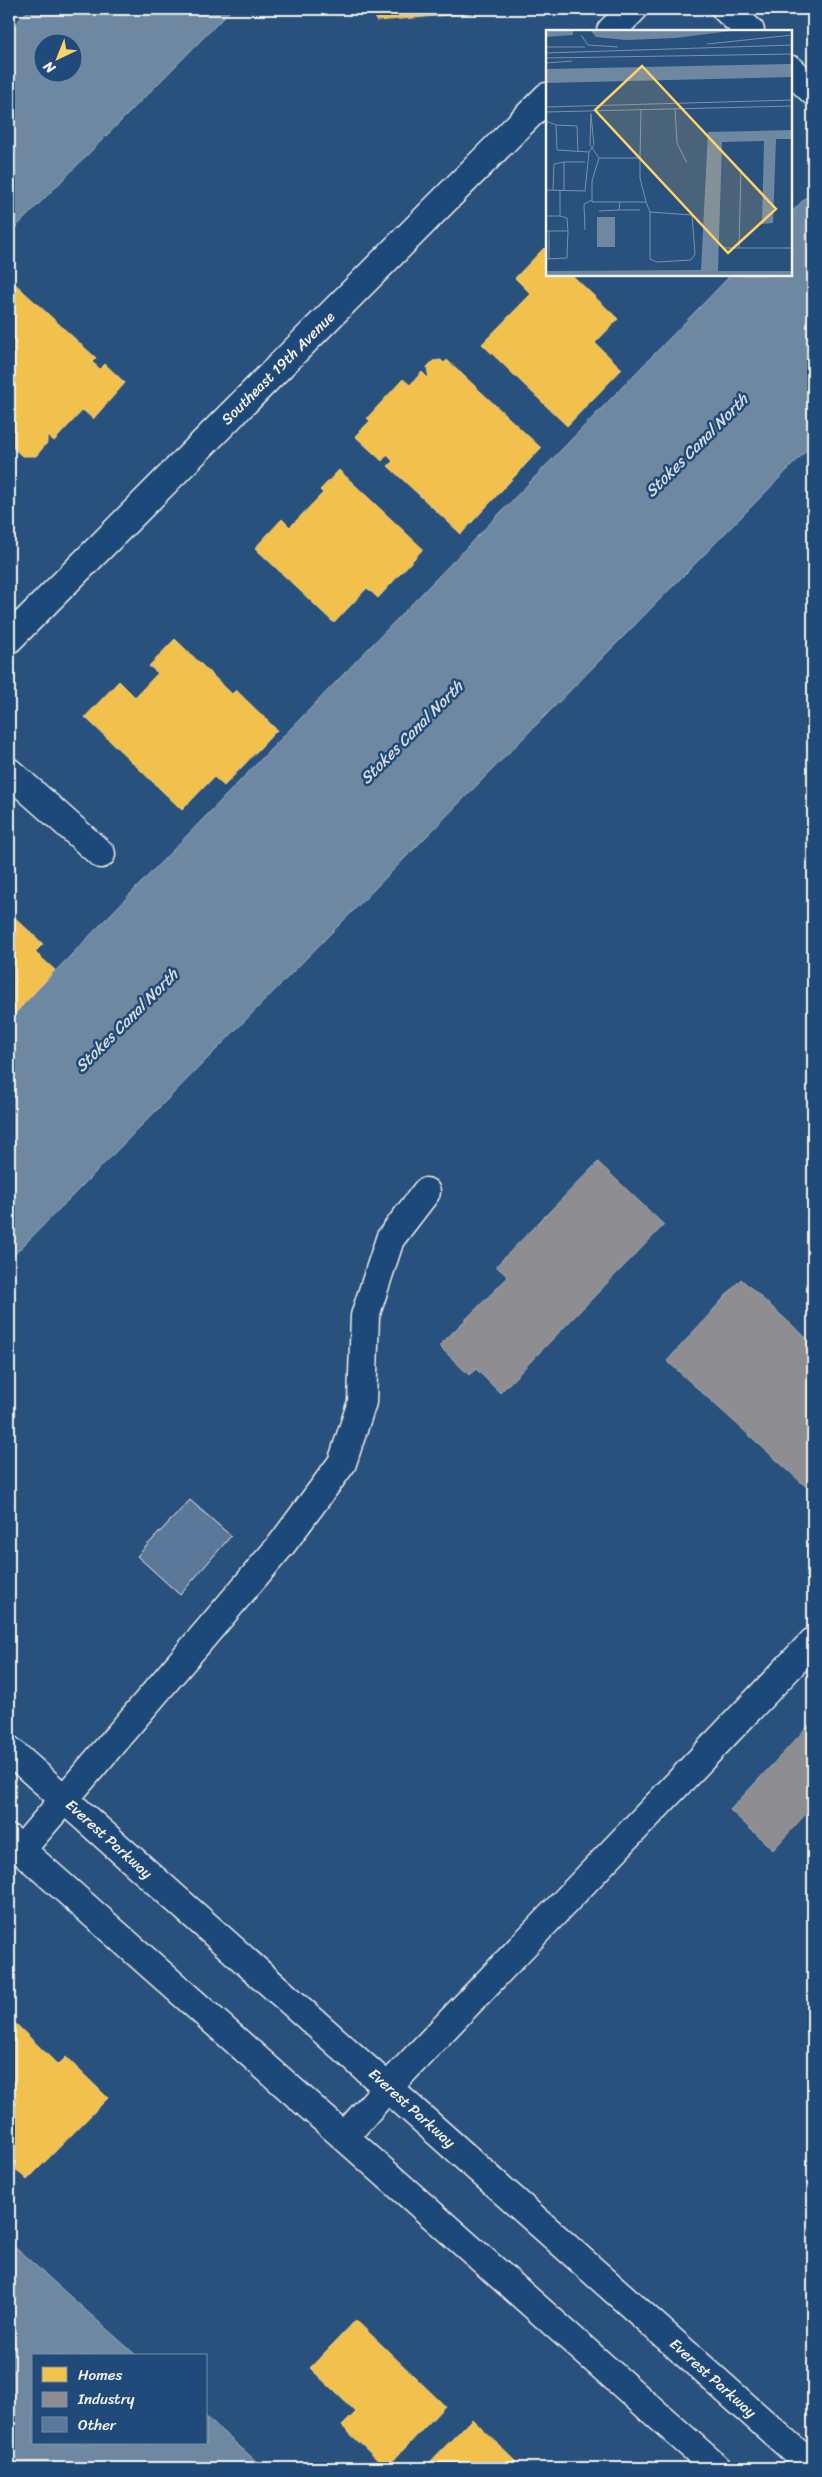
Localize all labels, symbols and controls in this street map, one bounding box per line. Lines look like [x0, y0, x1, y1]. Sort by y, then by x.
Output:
inset map [546, 30, 792, 276]
north arrow [32, 32, 82, 82]
text: N [37, 54, 62, 80]
street label: Southeast 19th Avenue [215, 305, 341, 431]
water label: Stokes Canal North [638, 385, 756, 504]
water label: Stokes Canal North [353, 672, 471, 791]
water label: Stokes Canal North [68, 960, 186, 1079]
street label: Everest Parkway [59, 1793, 159, 1886]
street label: Everest Parkway [362, 2062, 462, 2155]
street label: Everest Parkway [663, 2332, 763, 2425]
legend [32, 2354, 208, 2444]
text: Homes [78, 2362, 122, 2388]
text: Industry [77, 2386, 135, 2412]
text: Other [78, 2412, 117, 2438]

